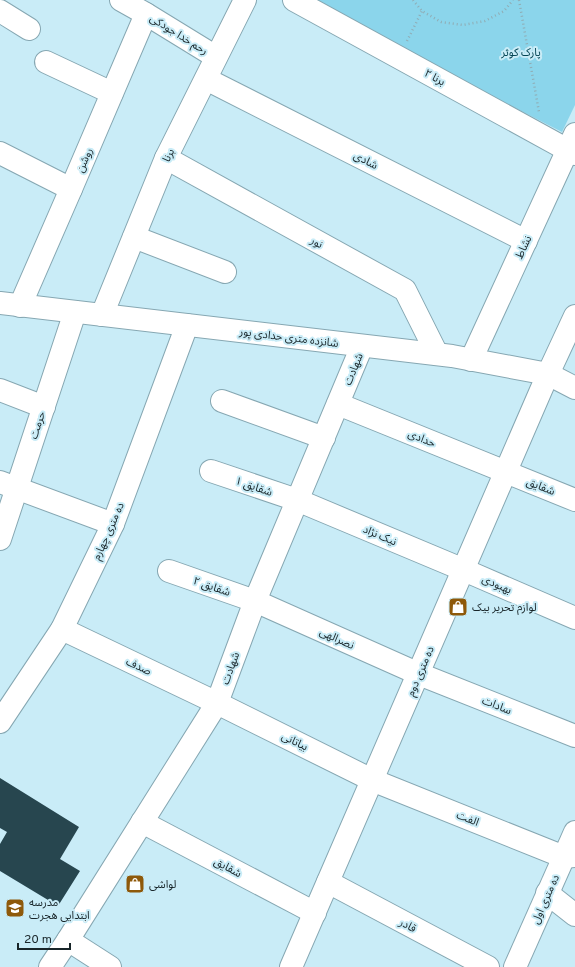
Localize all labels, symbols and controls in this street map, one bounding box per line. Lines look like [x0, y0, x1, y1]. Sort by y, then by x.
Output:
street label: رحم خدا جودکی [146, 11, 210, 59]
park label: پارک کوثر [500, 46, 541, 60]
street label: برنا ۲ [421, 66, 448, 89]
street label: روشن [73, 146, 96, 175]
street label: برنا [160, 146, 178, 164]
street label: شادی [351, 149, 380, 173]
street label: نور [307, 233, 325, 252]
street label: نشاط [512, 233, 535, 261]
street label: شانزده متری حدادی پور [237, 325, 340, 351]
street label: شهادت [341, 351, 367, 388]
street label: حرمت [27, 409, 49, 441]
street label: حدادی [406, 427, 438, 451]
street label: شقایق ۱ [233, 474, 274, 500]
street label: شقایق [524, 475, 557, 499]
street label: ده متری چهارم [90, 500, 128, 562]
street label: نیک نژاد [361, 523, 399, 549]
street label: بهبودی [480, 572, 514, 597]
street label: شقایق ۲ [191, 574, 232, 600]
shop icon: لوازم تحریر بیک [447, 596, 469, 618]
place label: لوازم تحریر بیک [472, 601, 537, 615]
street label: نصرالهی [317, 625, 356, 653]
street label: ده متری دوم [404, 644, 438, 699]
street label: شهادت [219, 650, 243, 687]
street label: صدف [124, 655, 154, 679]
street label: سادات [480, 694, 514, 718]
street label: بیاتانی [279, 730, 310, 754]
street label: الفت [454, 808, 481, 830]
street label: شقایق [211, 855, 244, 881]
shop icon: لواشی [124, 873, 146, 895]
street label: ده متری اول [529, 873, 563, 926]
place label: لواشی [149, 878, 177, 892]
place label: مدرسه ابتدایی هجرت [29, 896, 90, 923]
school or university icon: مدرسه ابتدایی هجرت [4, 897, 26, 919]
street label: قادر [396, 915, 419, 936]
scale bar [18, 925, 70, 951]
text: 20 m [24, 932, 52, 948]

